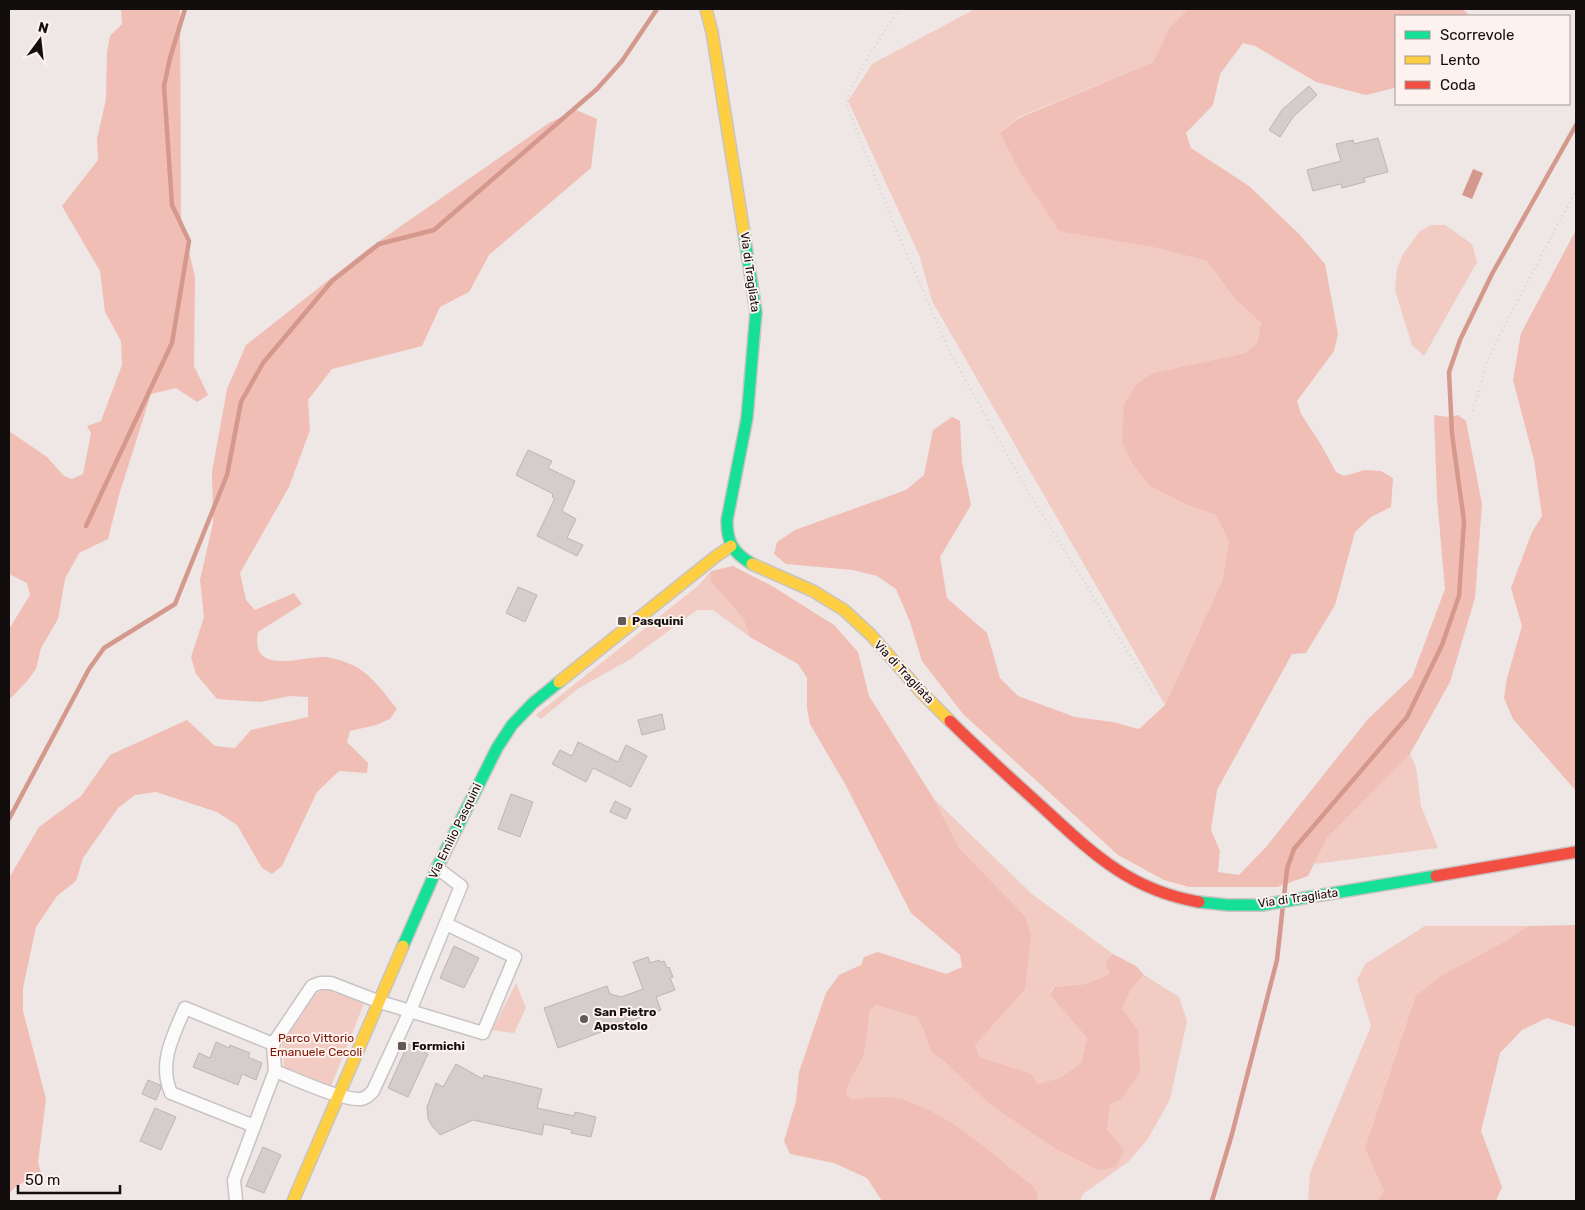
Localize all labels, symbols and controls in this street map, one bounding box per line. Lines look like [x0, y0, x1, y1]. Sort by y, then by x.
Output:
north arrow [15, 15, 65, 65]
legend [1395, 15, 1570, 105]
text: N [36, 18, 50, 37]
text: Scorrevole [1440, 26, 1514, 44]
text: Lento [1440, 51, 1480, 69]
text: Coda [1440, 76, 1476, 94]
street label: Via di Tragliata [737, 231, 763, 313]
place label: Pasquini [632, 614, 684, 628]
marker: Pasquini [616, 615, 628, 627]
street label: Via di Tragliata [871, 638, 937, 706]
street label: Via Emilio Pasquini [426, 781, 484, 881]
street label: Via di Tragliata [1257, 885, 1339, 911]
place label: San Pietro Apostolo [594, 1005, 656, 1033]
marker: San Pietro Apostolo [578, 1013, 590, 1025]
park label: Parco Vittorio Emanuele Cecoli [270, 1031, 362, 1059]
place label: Formichi [412, 1039, 465, 1053]
marker: Formichi [396, 1040, 408, 1052]
scale bar [18, 1162, 120, 1194]
text: 50 m [25, 1171, 60, 1189]

